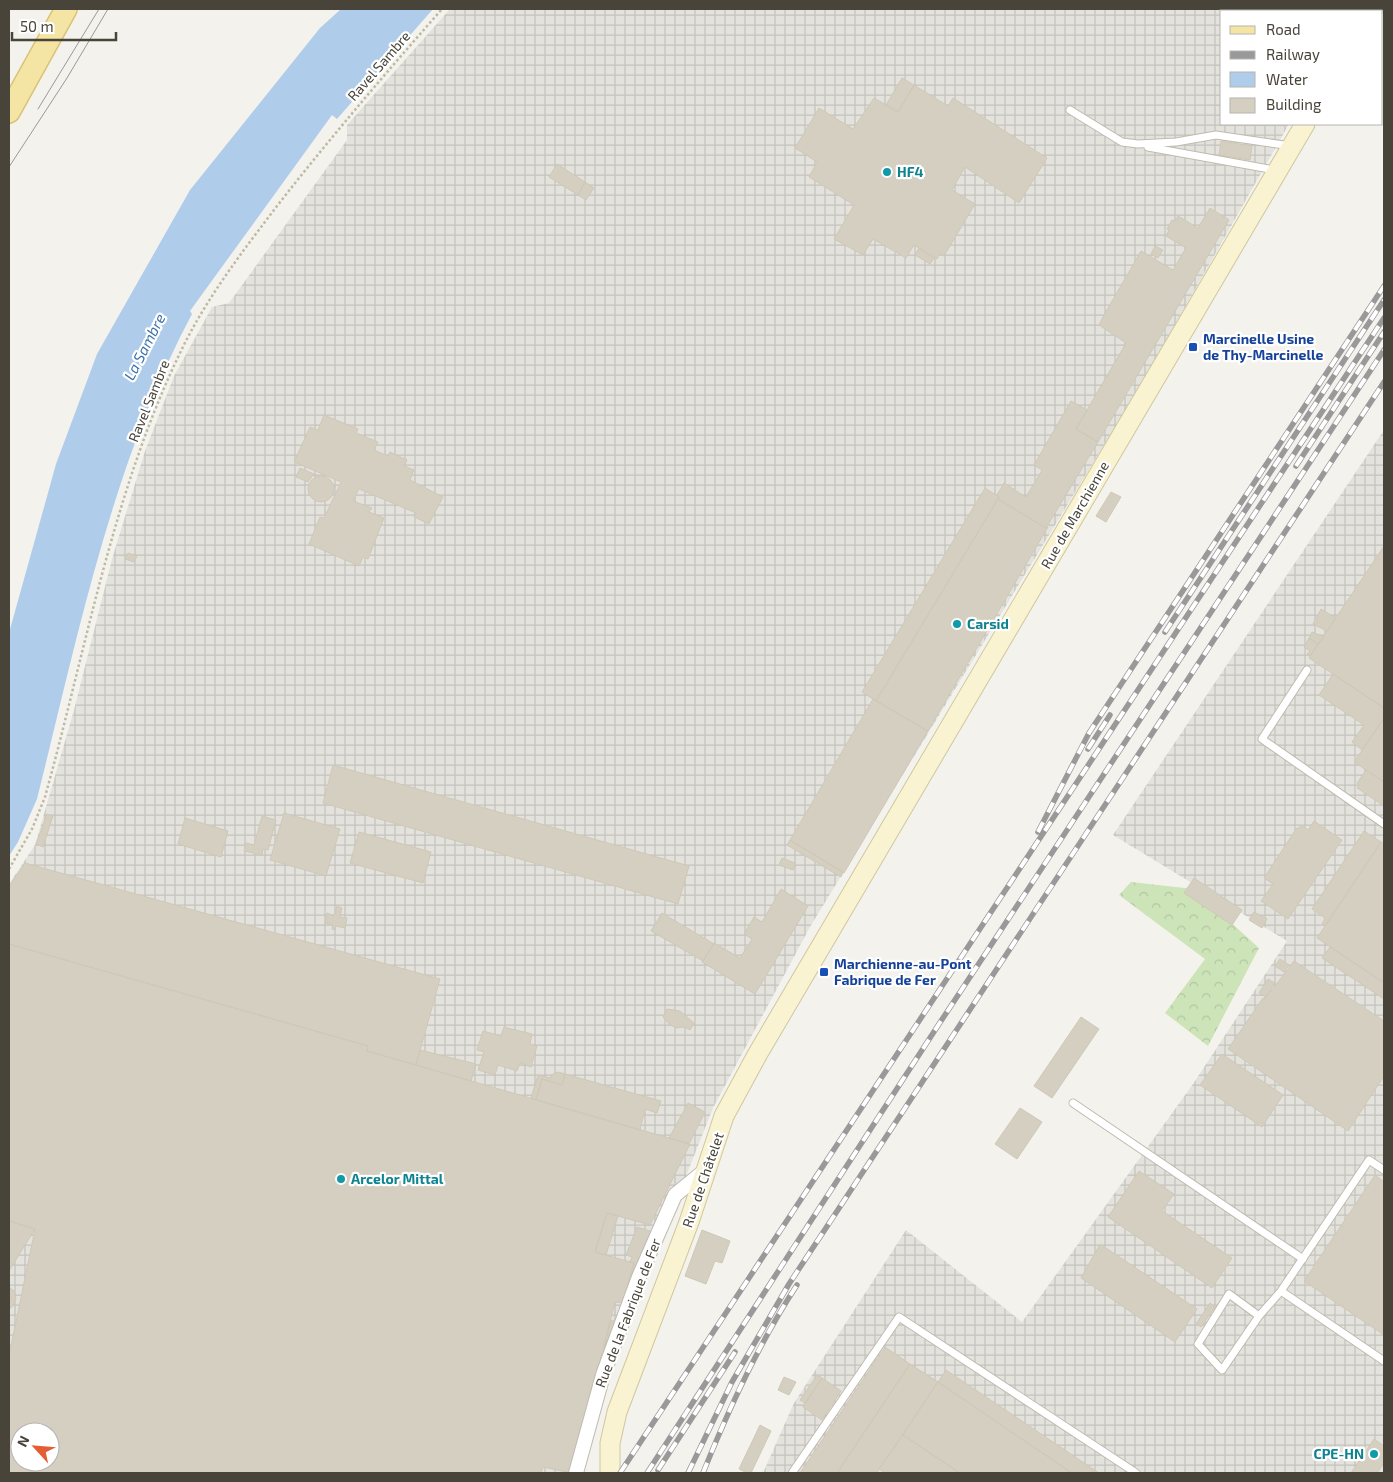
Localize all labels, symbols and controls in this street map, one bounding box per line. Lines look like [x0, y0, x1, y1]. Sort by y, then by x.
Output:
scale bar [12, 10, 116, 42]
legend [1220, 10, 1383, 125]
text: 50 m [20, 17, 54, 35]
text: Road [1266, 20, 1301, 38]
street label: Ravel Sambre [344, 27, 414, 104]
text: Railway [1266, 45, 1320, 63]
text: Water [1266, 70, 1308, 88]
text: Building [1266, 95, 1322, 113]
place label: HF4 [897, 163, 923, 180]
marker: HF4 [881, 166, 893, 178]
water label: La Sambre [120, 310, 168, 383]
place label: Marcinelle Usine de Thy-Marcinelle [1203, 330, 1324, 363]
marker: Marcinelle Usine de Thy-Marcinelle [1187, 341, 1199, 353]
street label: Ravel Sambre [124, 357, 173, 444]
street label: Rue de Marchienne [1037, 458, 1112, 571]
place label: Carsid [967, 615, 1009, 632]
marker: Carsid [951, 618, 963, 630]
place label: Marchienne-au-Pont Fabrique de Fer [834, 955, 972, 988]
marker: Marchienne-au-Pont Fabrique de Fer [818, 966, 830, 978]
street label: Rue de Châtelet [678, 1130, 727, 1230]
place label: Arcelor Mittal [351, 1170, 444, 1187]
marker: Arcelor Mittal [335, 1173, 347, 1185]
street label: Rue de la Fabrique de Fer [591, 1235, 664, 1390]
north arrow [10, 1422, 60, 1472]
text: N [13, 1433, 33, 1449]
place label: CPE-HN [1313, 1445, 1364, 1462]
marker: CPE-HN [1368, 1448, 1380, 1460]

